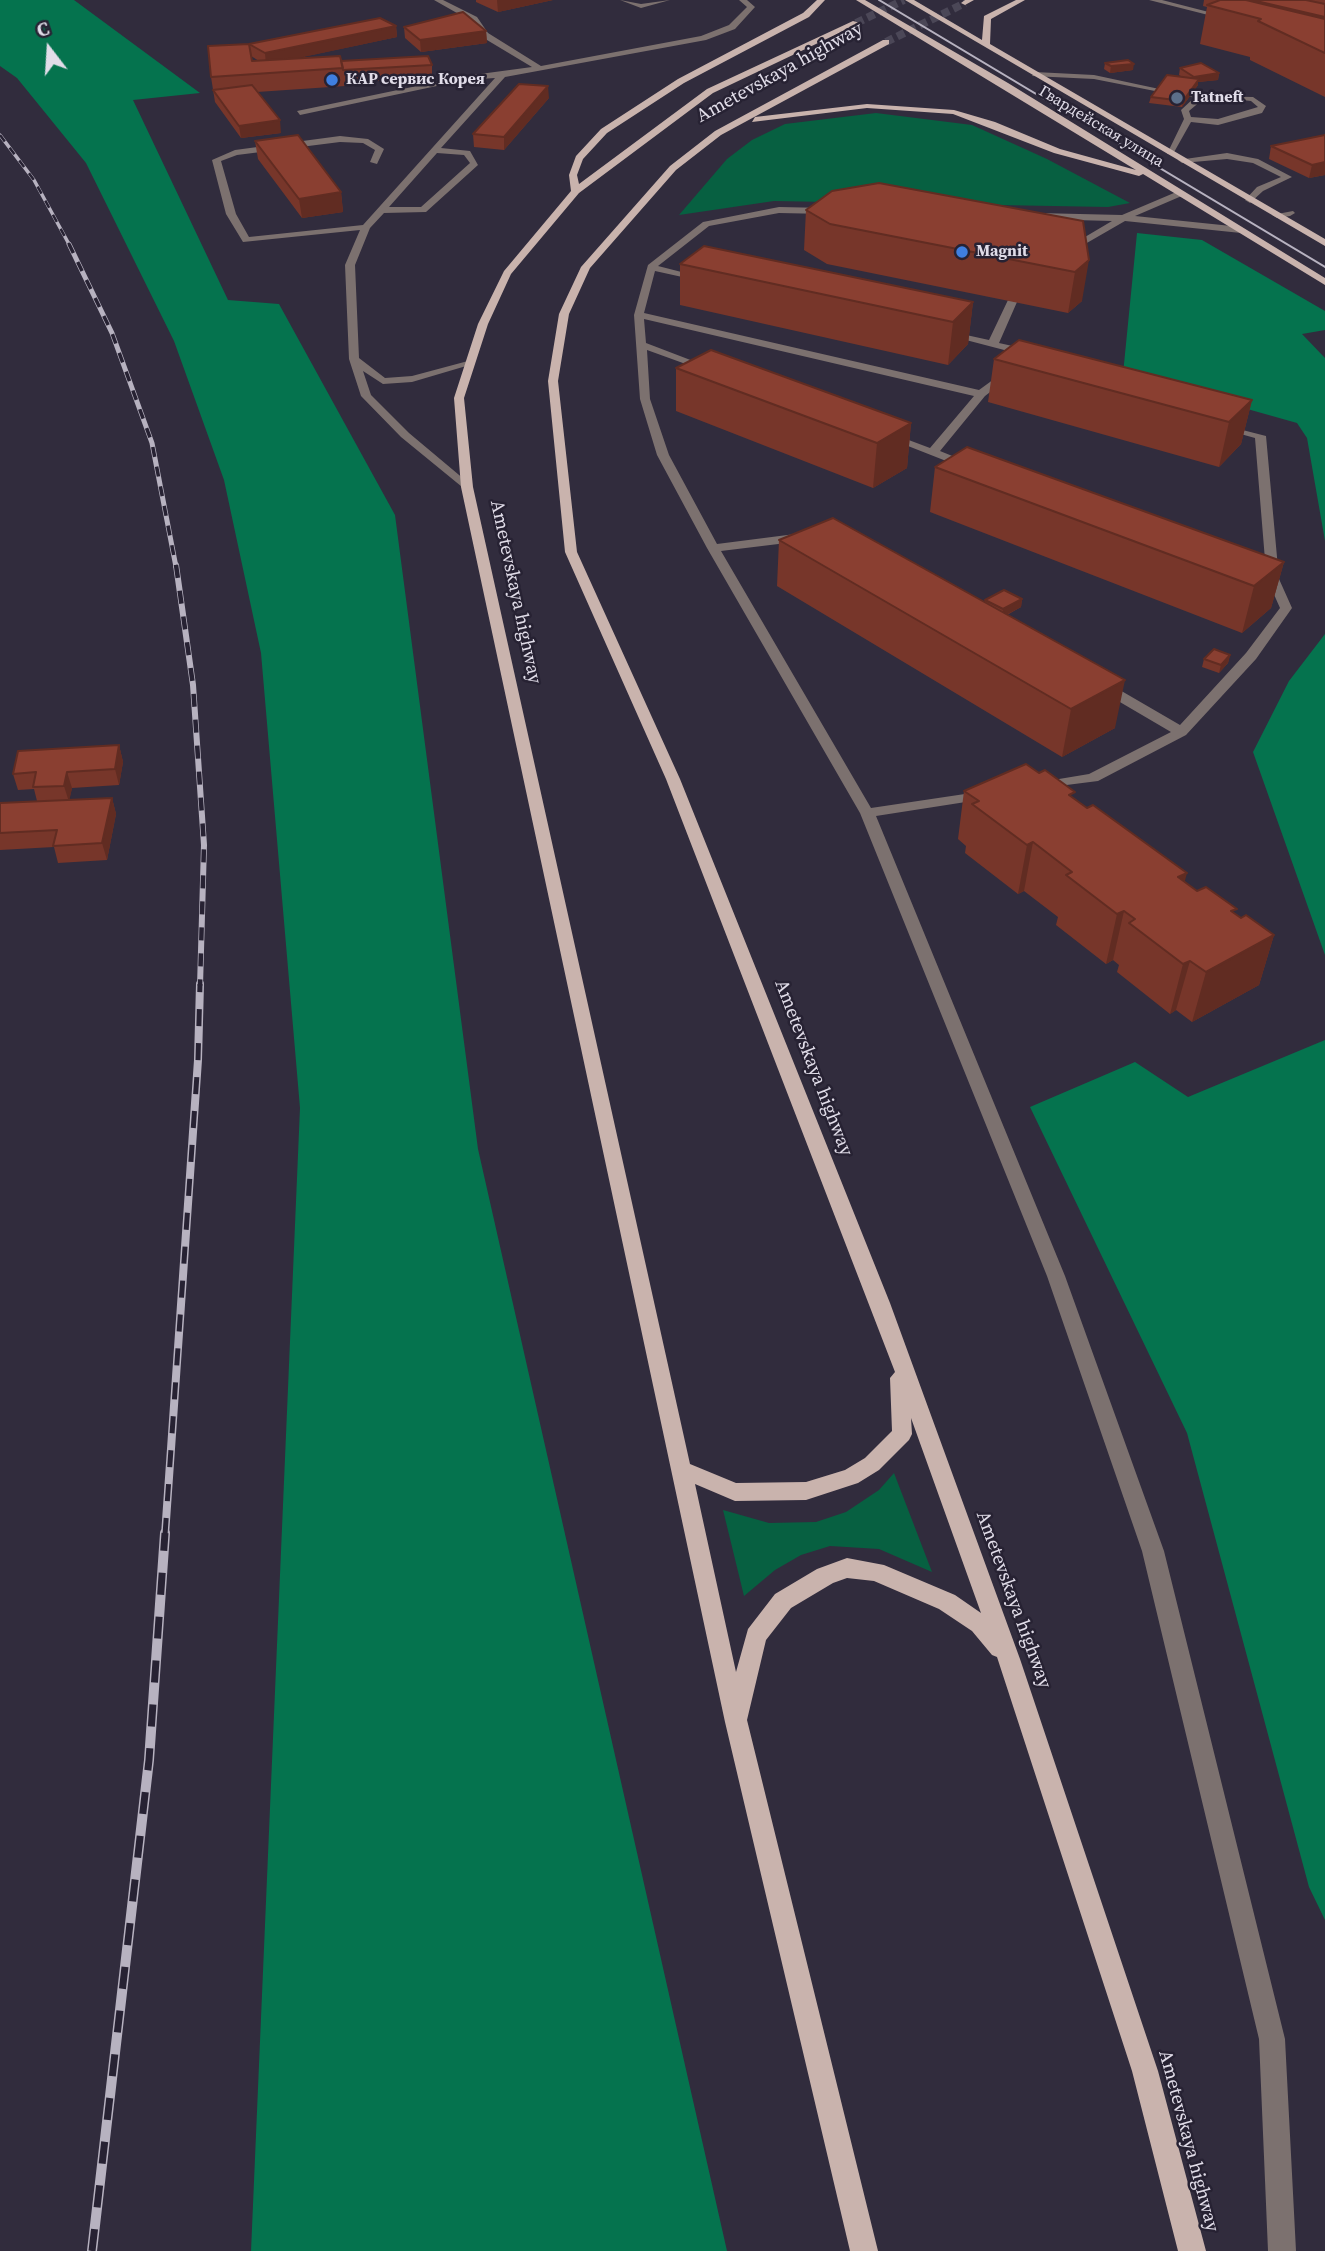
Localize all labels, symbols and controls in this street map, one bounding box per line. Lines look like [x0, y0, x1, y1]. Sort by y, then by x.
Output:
north arrow [14, 14, 84, 84]
text: С [33, 15, 52, 43]
street label: Ametevskaya highway [693, 18, 867, 128]
place label: КАР сервис Корея [346, 70, 485, 90]
marker: КАР сервис Корея [324, 72, 340, 88]
street label: Гвардейская улица [1035, 82, 1167, 172]
place label: Tatneft [1191, 88, 1243, 108]
marker: Tatneft [1169, 90, 1185, 106]
place label: Magnit [976, 242, 1028, 262]
marker: Magnit [954, 244, 970, 260]
street label: Ametevskaya highway [484, 498, 546, 686]
street label: Ametevskaya highway [769, 977, 857, 1159]
street label: Ametevskaya highway [970, 1508, 1056, 1692]
street label: Ametevskaya highway [1153, 2048, 1223, 2234]

